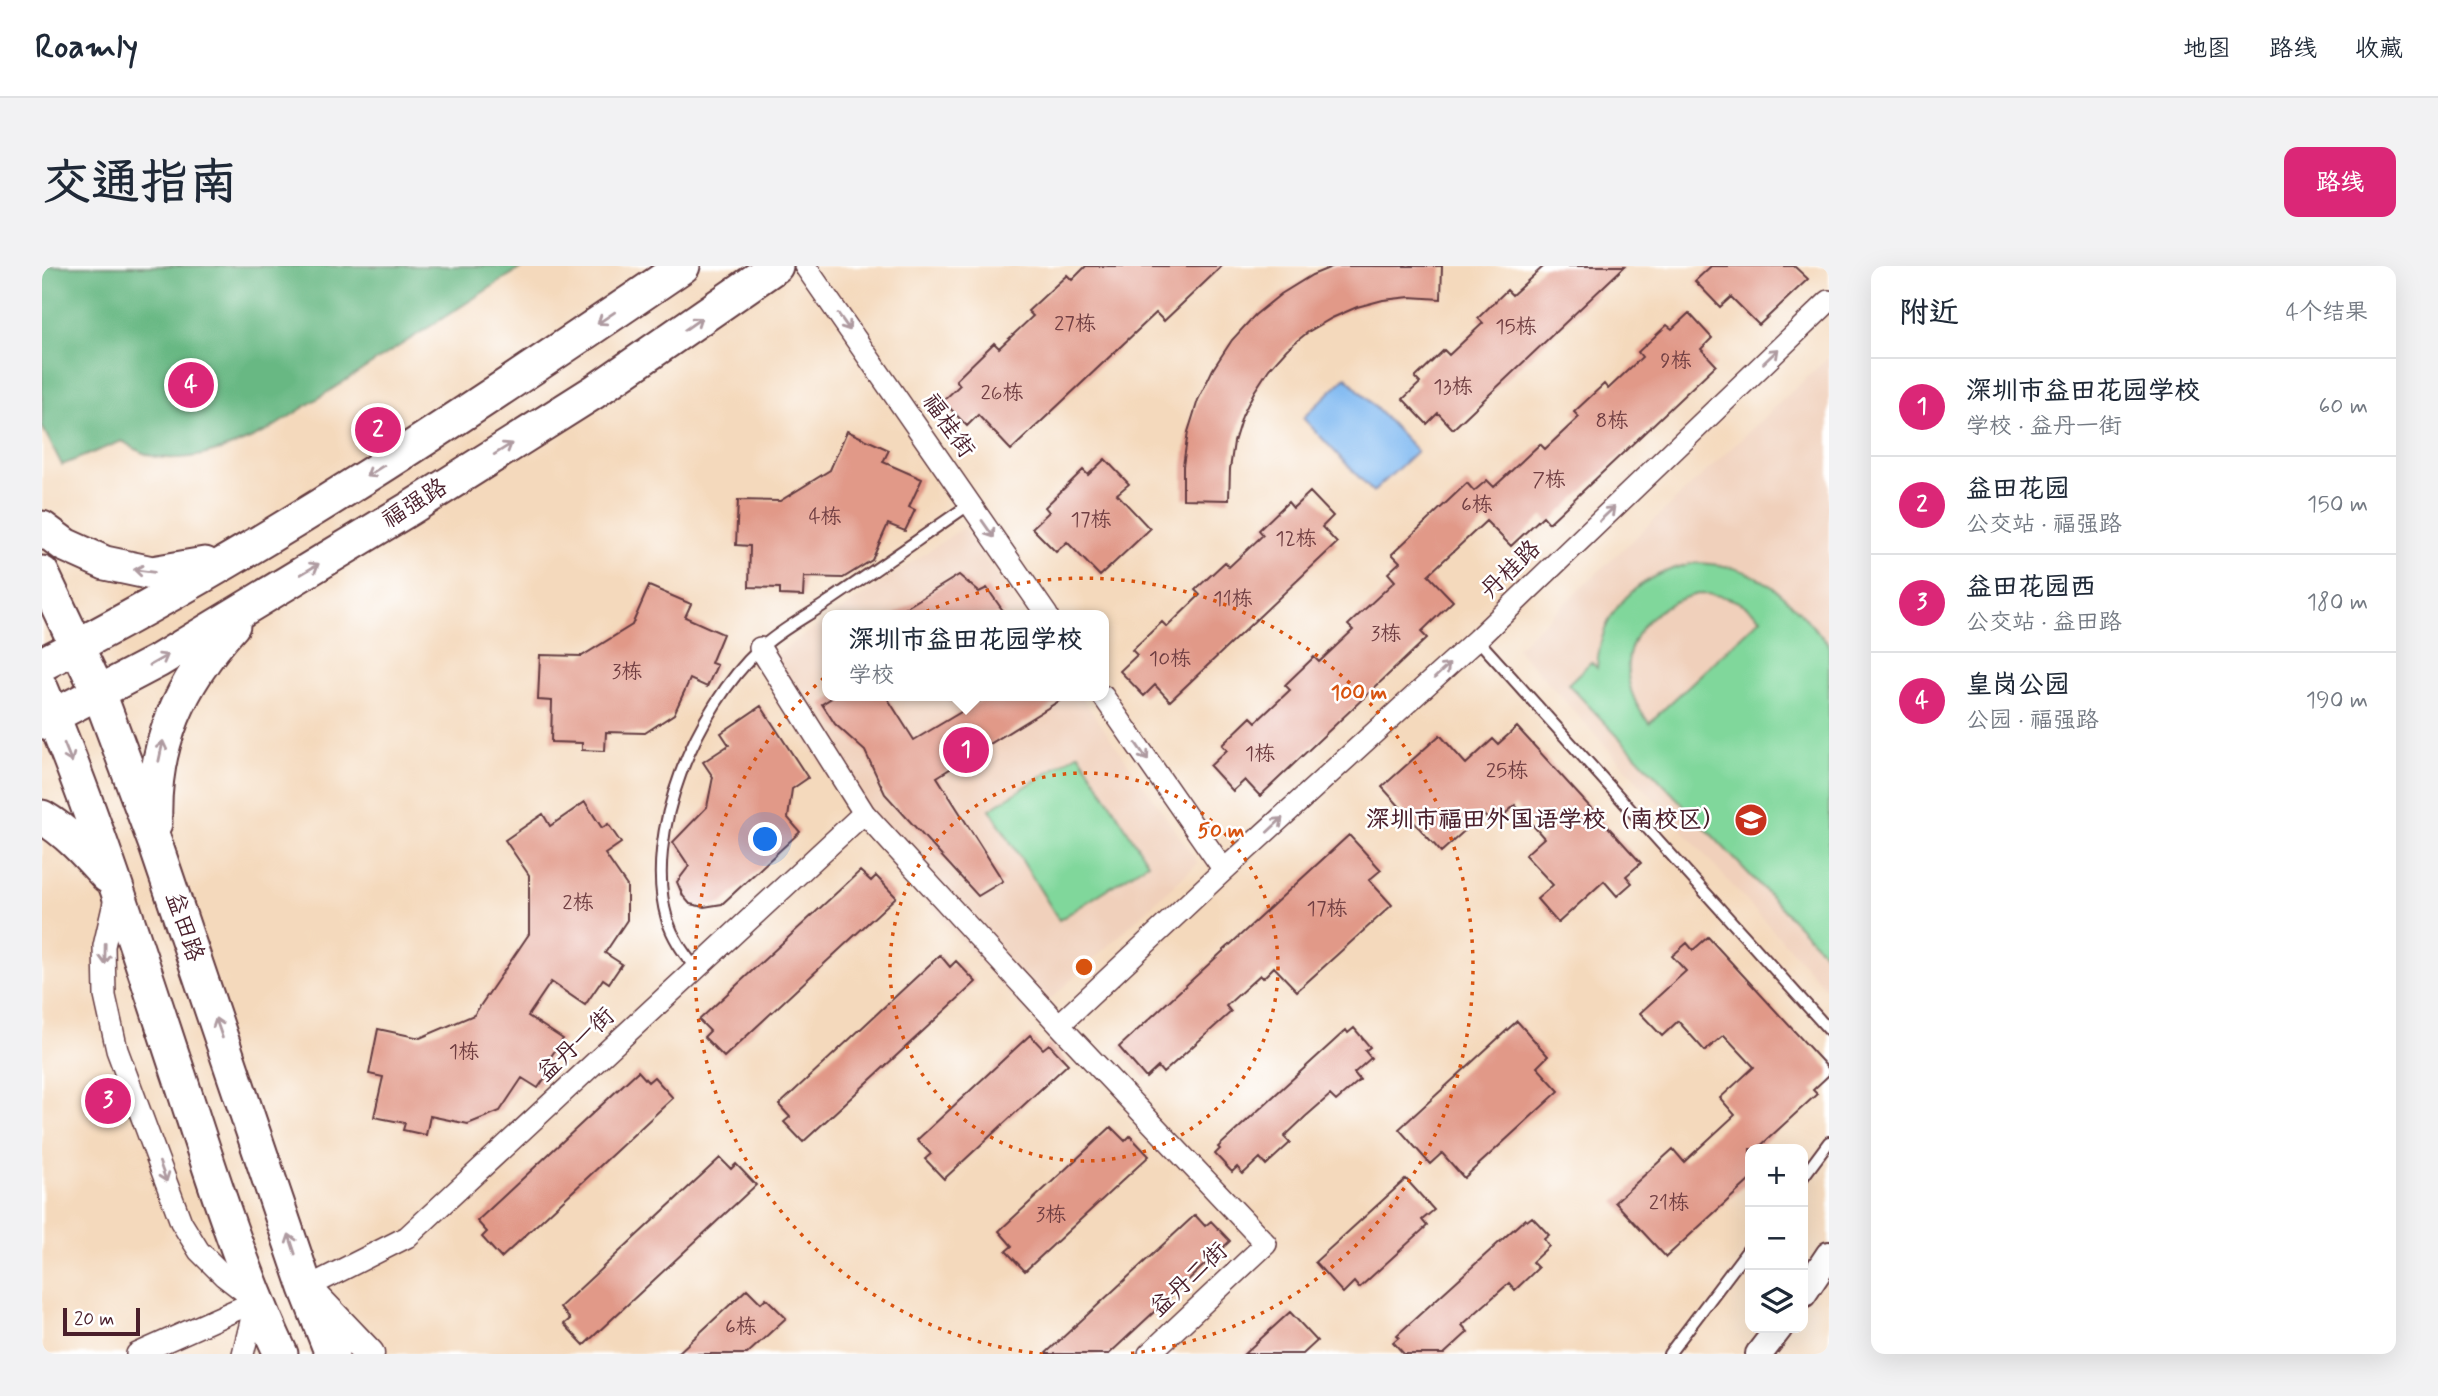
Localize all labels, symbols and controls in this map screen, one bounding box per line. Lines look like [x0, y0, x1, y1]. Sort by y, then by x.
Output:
text: Roamly [35, 26, 138, 70]
text: 地图 [2183, 34, 2231, 65]
text: 路线 [2269, 34, 2317, 65]
text: 收藏 [2355, 34, 2403, 65]
button: 路线 [2284, 147, 2396, 217]
text: 交通指南 [42, 152, 238, 217]
text: 附近 [1899, 294, 1959, 333]
text: 4个结果 [2286, 298, 2368, 328]
house number: 27栋 [1054, 310, 1096, 338]
one-way arrow [597, 311, 616, 326]
one-way arrow [837, 312, 851, 331]
house number: 15栋 [1495, 313, 1537, 341]
one-way arrow [683, 317, 702, 331]
house number: 9栋 [1660, 347, 1692, 375]
one-way arrow [1762, 348, 1779, 365]
pin: 4 [168, 359, 214, 411]
house number: 13栋 [1433, 373, 1473, 401]
text: 深圳市益田花园学校 [1966, 375, 2200, 409]
house number: 26栋 [981, 379, 1023, 407]
street label: 福桂街 [915, 388, 981, 464]
text: 1 [1917, 392, 1927, 422]
text: 60 m [2319, 392, 2368, 422]
pin: 2 [355, 404, 401, 456]
house number: 8栋 [1596, 407, 1628, 435]
text: 学校 · 益丹一街 [1966, 412, 2122, 442]
one-way arrow [493, 442, 512, 457]
one-way arrow [366, 464, 386, 478]
house number: 7栋 [1532, 466, 1566, 494]
street label: 福强路 [376, 472, 454, 536]
text: 益田花园 [1966, 473, 2070, 507]
text: 2 [1916, 490, 1928, 520]
text: 150 m [2307, 490, 2368, 520]
house number: 6栋 [1461, 491, 1493, 519]
house number: 4栋 [808, 503, 842, 531]
house number: 17栋 [1071, 506, 1111, 534]
one-way arrow [1598, 506, 1615, 523]
text: 公交站 · 福强路 [1966, 510, 2122, 540]
one-way arrow [980, 519, 995, 538]
house number: 12栋 [1275, 525, 1317, 553]
street label: 丹桂路 [1474, 534, 1548, 606]
one-way arrow [299, 562, 319, 576]
one-way arrow [133, 564, 156, 577]
text: 益田花园西 [1966, 571, 2096, 605]
house number: 11栋 [1213, 585, 1253, 613]
text: 3 [1917, 588, 1927, 618]
text: 180 m [2307, 588, 2368, 618]
text: 公交站 · 益田路 [1966, 608, 2122, 638]
popup [822, 610, 1109, 701]
house number: 3栋 [1371, 620, 1401, 648]
text: 深圳市益田花园学校 [848, 624, 1083, 658]
house number: 10栋 [1149, 645, 1191, 673]
one-way arrow [149, 653, 169, 667]
house number: 3栋 [612, 658, 642, 686]
text: 学校 [848, 661, 894, 691]
one-way arrow [1433, 663, 1451, 679]
text: 皇岗公园 [1966, 669, 2070, 703]
text: 100 m [1331, 679, 1387, 707]
text: 4 [1915, 686, 1929, 716]
text: 190 m [2306, 686, 2368, 716]
text: 公园 · 福强路 [1966, 706, 2099, 736]
pin: 1 [943, 724, 989, 776]
one-way arrow [155, 740, 169, 763]
house number: 1栋 [1245, 740, 1275, 768]
one-way arrow [62, 742, 75, 764]
one-way arrow [1135, 742, 1149, 761]
house number: 25栋 [1486, 757, 1528, 785]
school or university icon: 深圳市福田外国语学校（南校区） [1732, 801, 1770, 839]
place label: 深圳市福田外国语学校（南校区） [1366, 805, 1726, 836]
text: 50 m [1198, 817, 1245, 845]
one-way arrow [1266, 817, 1284, 833]
your location [748, 822, 782, 856]
street label: 益田路 [158, 888, 210, 966]
house number: 2栋 [562, 889, 594, 917]
house number: 17栋 [1307, 895, 1347, 923]
one-way arrow [98, 942, 111, 965]
centre of rings [1072, 955, 1096, 979]
street label: 益丹一街 [530, 1001, 622, 1089]
one-way arrow [212, 1018, 224, 1040]
house number: 1栋 [449, 1038, 479, 1066]
pin: 3 [85, 1075, 131, 1127]
map controls [1745, 1144, 1808, 1333]
button: + [1745, 1144, 1808, 1207]
one-way arrow [157, 1161, 170, 1183]
house number: 21栋 [1649, 1189, 1689, 1217]
house number: 3栋 [1036, 1201, 1066, 1229]
button: − [1745, 1207, 1808, 1270]
one-way arrow [284, 1233, 297, 1255]
street label: 益丹二街 [1143, 1236, 1235, 1324]
button: layers [1745, 1270, 1808, 1333]
scale bar [63, 1305, 140, 1337]
text: 20 m [74, 1307, 114, 1332]
house number: 6栋 [725, 1313, 757, 1341]

